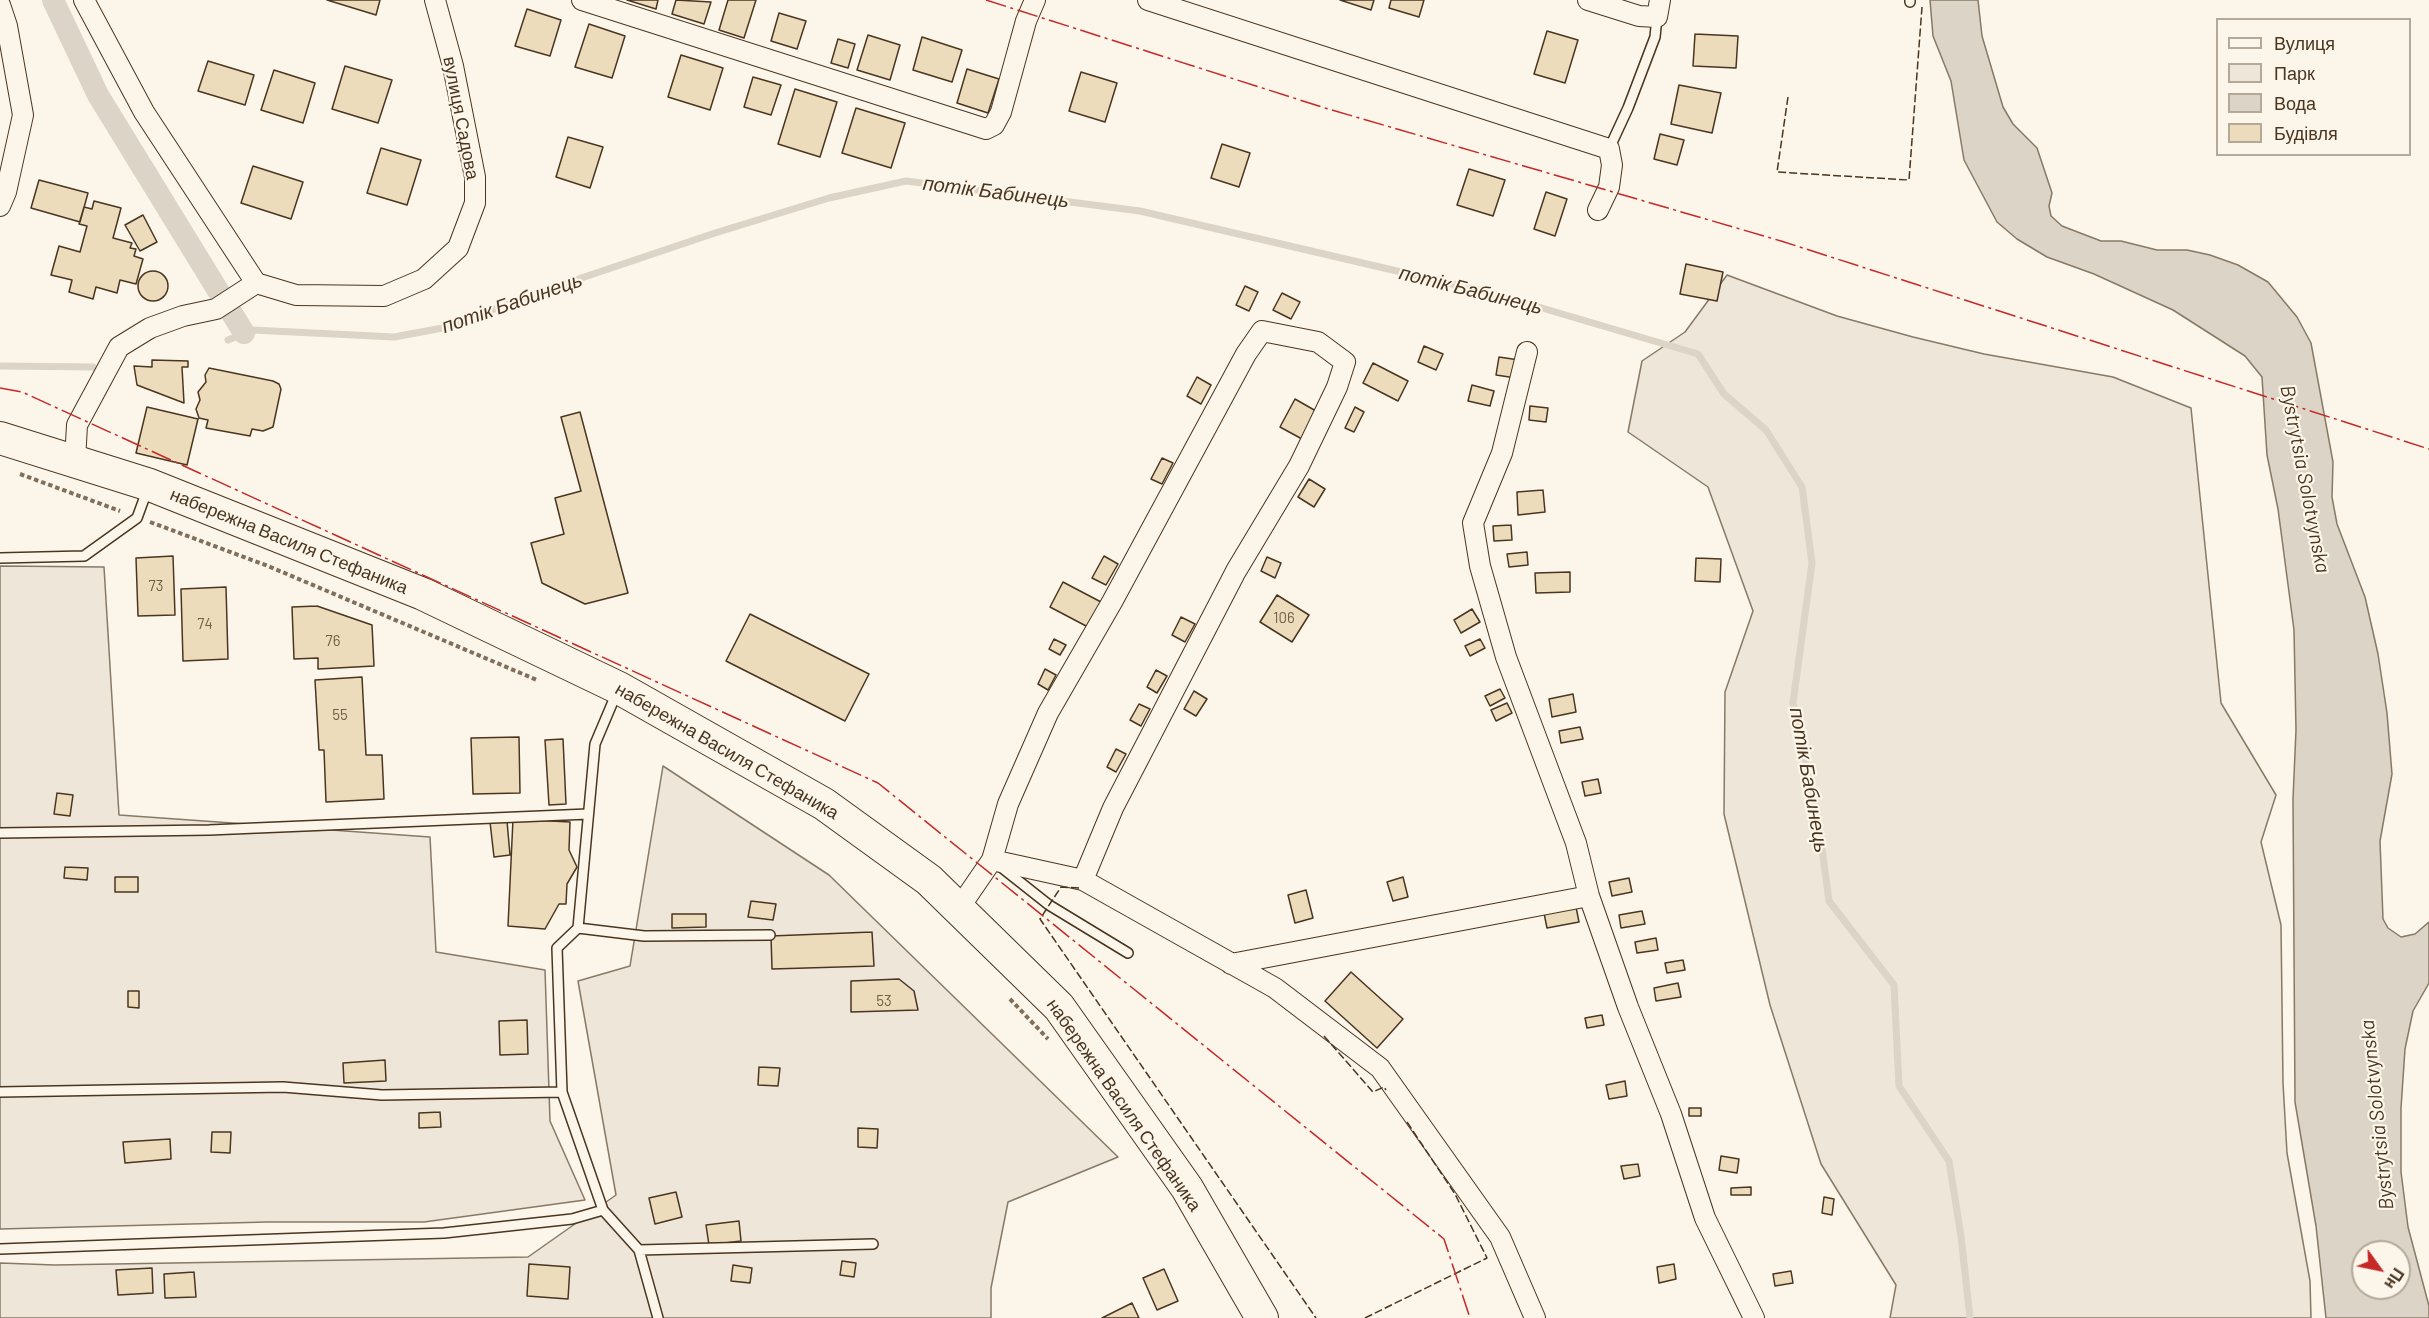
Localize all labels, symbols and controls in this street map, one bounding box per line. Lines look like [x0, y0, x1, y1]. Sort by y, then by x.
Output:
legend [2216, 18, 2411, 156]
text: Вулиця [2274, 32, 2335, 54]
street label: вулиця Садова [438, 55, 484, 181]
text: Парк [2274, 62, 2315, 84]
text: Вода [2274, 92, 2316, 114]
text: Будівля [2274, 122, 2338, 144]
water label: потік Бабинець [922, 171, 1070, 213]
water label: потік Бабинець [1397, 261, 1545, 319]
water label: потік Бабинець [439, 268, 585, 338]
water label: Bystrytsia Solotvynska [2275, 383, 2335, 575]
street label: набережна Василя Стефаника [167, 483, 411, 599]
house number: 73 [149, 577, 163, 595]
house number: 106 [1273, 609, 1295, 627]
house number: 74 [197, 615, 213, 633]
house number: 76 [326, 632, 340, 650]
street label: набережна Василя Стефаника [611, 678, 843, 824]
water label: потік Бабинець [1784, 705, 1834, 855]
house number: 55 [332, 706, 348, 724]
house number: 53 [876, 992, 892, 1010]
street label: набережна Василя Стефаника [1042, 995, 1206, 1215]
water label: Bystrytsia Solotvynska [2355, 1019, 2399, 1211]
north arrow [2351, 1240, 2411, 1300]
text: Пн [2381, 1265, 2409, 1293]

